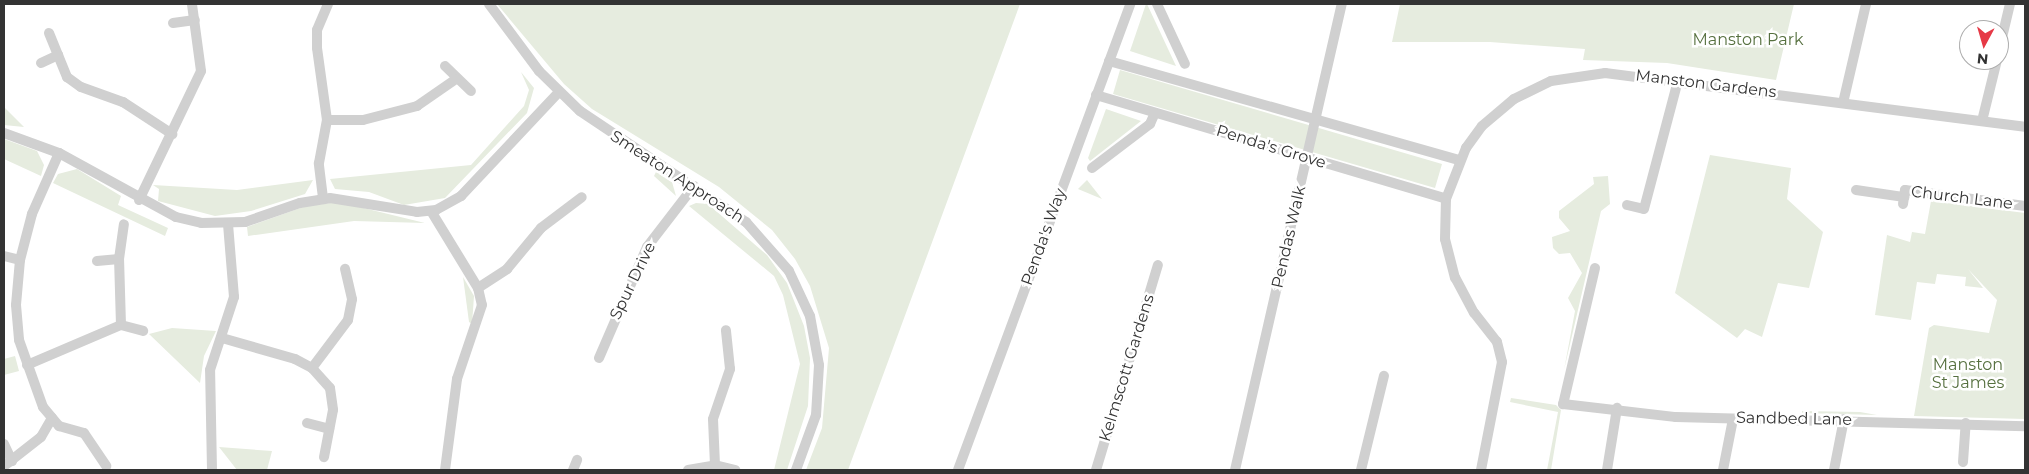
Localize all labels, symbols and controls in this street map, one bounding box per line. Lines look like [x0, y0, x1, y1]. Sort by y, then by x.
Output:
north arrow [1959, 20, 2009, 70]
park label: Manston Park [1692, 30, 1804, 50]
text: N [1976, 49, 1989, 68]
street label: Manston Gardens [1634, 66, 1778, 102]
street label: Penda's Grove [1214, 121, 1328, 173]
street label: Smeaton Approach [607, 127, 747, 227]
street label: Church Lane [1910, 182, 2014, 214]
street label: Pendas Walk [1268, 184, 1310, 290]
street label: Penda's Way [1018, 186, 1070, 288]
street label: Spur Drive [606, 239, 660, 323]
street label: Kelmscott Gardens [1095, 292, 1159, 444]
park label: Manston St James [1932, 355, 2004, 393]
street label: Sandbed Lane [1736, 408, 1852, 430]

